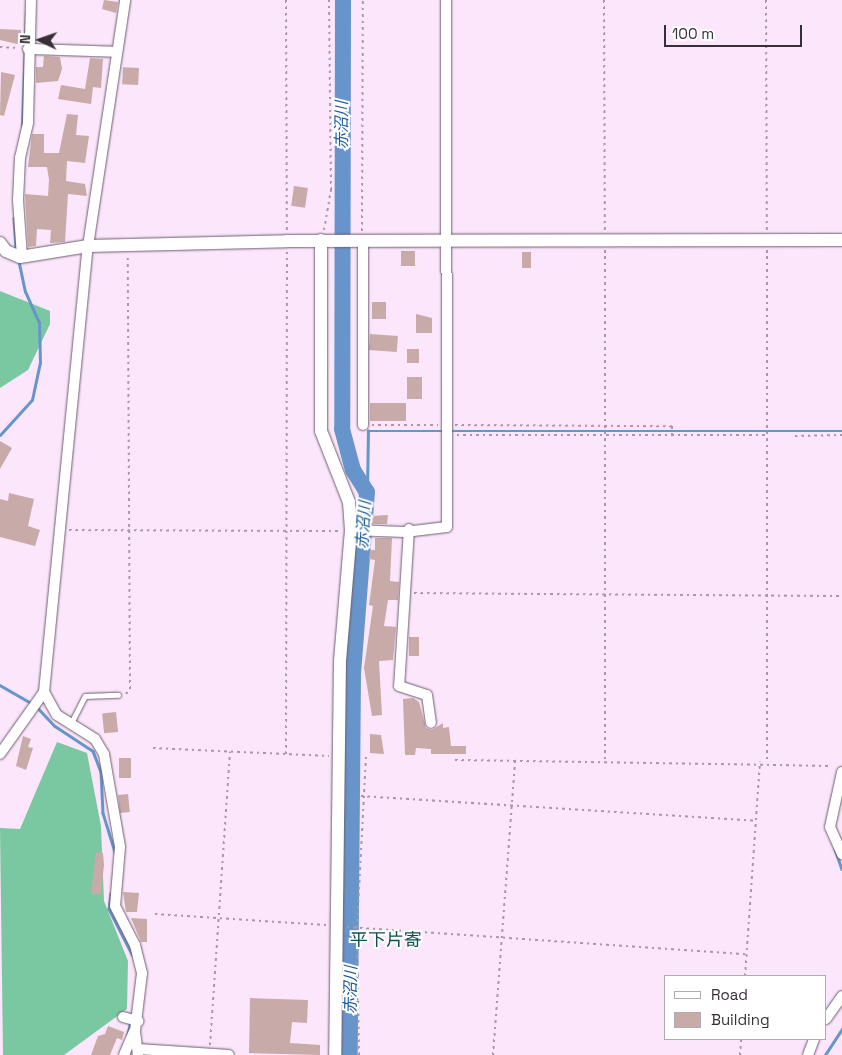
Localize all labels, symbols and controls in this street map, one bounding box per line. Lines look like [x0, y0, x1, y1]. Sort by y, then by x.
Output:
north arrow [15, 15, 65, 65]
scale bar [667, 15, 804, 47]
text: 100 m [672, 24, 714, 43]
text: N [16, 34, 34, 44]
water label: 赤沼川 [332, 101, 352, 149]
water label: 赤沼川 [353, 500, 375, 550]
district label: 平下片寄 [350, 929, 422, 951]
water label: 赤沼川 [341, 966, 361, 1014]
legend [664, 975, 827, 1040]
text: Road [711, 985, 748, 1004]
text: Building [711, 1010, 770, 1029]

